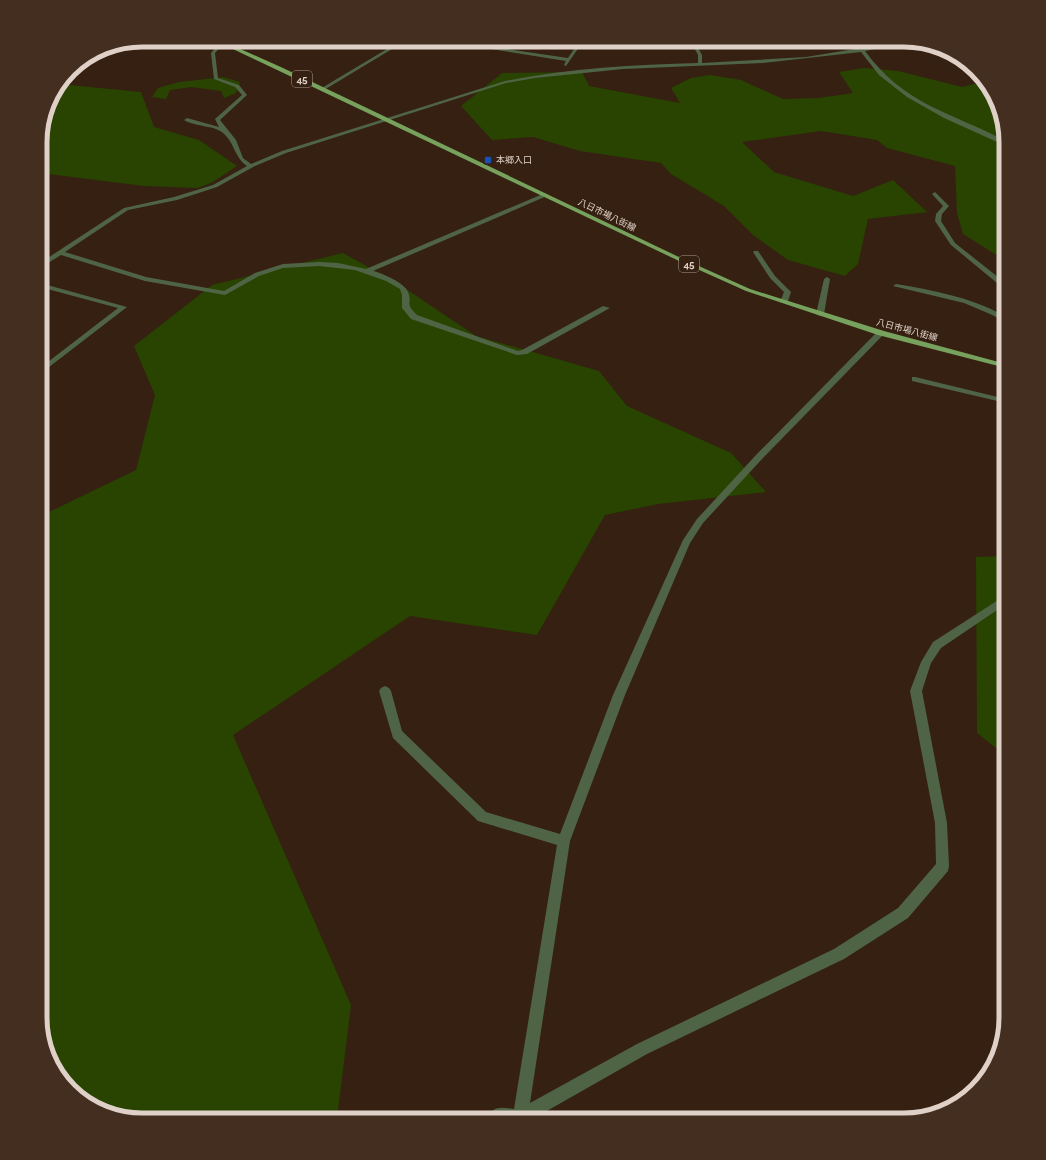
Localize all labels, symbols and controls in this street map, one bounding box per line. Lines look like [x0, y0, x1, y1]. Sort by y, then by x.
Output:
road number: 45 [292, 71, 312, 87]
marker: 本郷入口 [483, 155, 493, 165]
place label: 本郷入口 [496, 155, 532, 165]
street label: 八日市場八街線 [576, 197, 638, 234]
road number: 45 [679, 256, 699, 272]
street label: 八日市場八街線 [875, 317, 940, 343]

